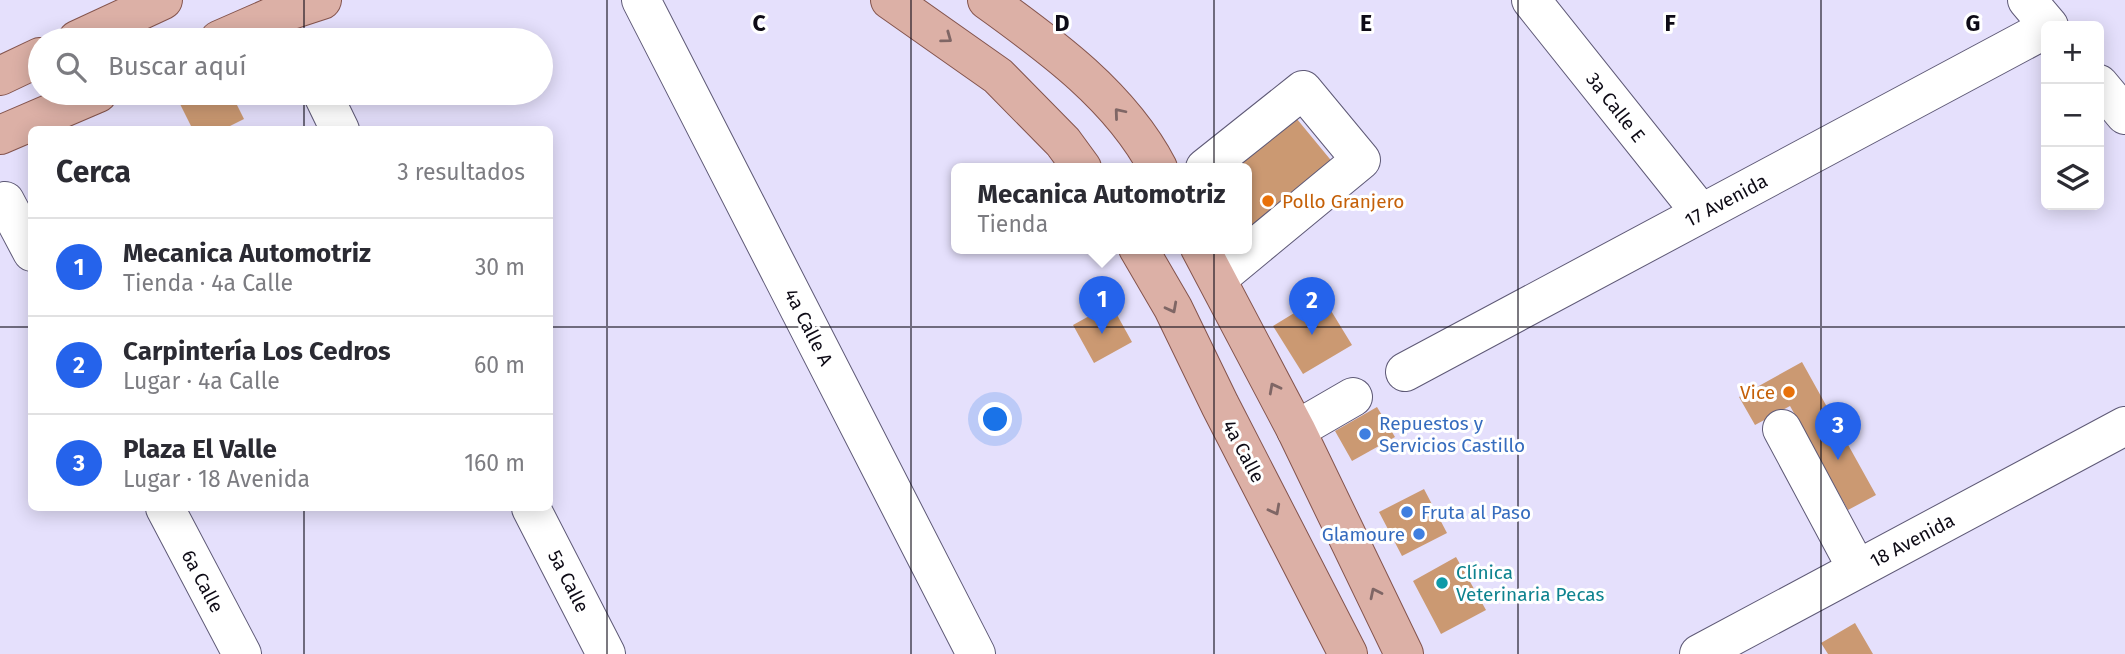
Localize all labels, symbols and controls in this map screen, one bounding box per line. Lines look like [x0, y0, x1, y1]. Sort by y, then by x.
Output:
text: C [752, 9, 766, 37]
text: D [1055, 9, 1070, 37]
text: E [1360, 9, 1372, 37]
text: F [1664, 9, 1676, 37]
text: G [1966, 9, 1980, 37]
map controls [2041, 21, 2104, 210]
button: + [2041, 21, 2104, 84]
search box [28, 28, 553, 105]
one-way arrow [939, 30, 952, 42]
icon: search [52, 48, 90, 86]
text: Buscar aquí [108, 51, 246, 82]
street label: 3a Calle E [1581, 68, 1650, 147]
button: − [2041, 84, 2104, 147]
one-way arrow [1114, 108, 1127, 120]
button: layers [2041, 147, 2104, 210]
text: Cerca [56, 154, 131, 190]
text: 3 resultados [397, 158, 525, 186]
popup [951, 163, 1252, 254]
street label: 17 Avenida [1681, 169, 1772, 232]
text: Mecanica Automotriz [977, 179, 1226, 210]
place label: Pollo Granjero [1282, 190, 1404, 213]
marker: Pollo Granjero [1260, 193, 1276, 209]
text: Tienda [977, 210, 1048, 238]
text: Mecanica Automotriz [123, 238, 371, 269]
text: 1 [74, 253, 84, 281]
text: 30 m [475, 253, 525, 281]
text: Tienda · 4a Calle [123, 269, 293, 297]
pin: 1 [1079, 276, 1125, 334]
pin: 2 [1289, 277, 1335, 335]
street label: 4a Calle A [779, 285, 838, 370]
one-way arrow [1164, 300, 1177, 313]
text: Carpintería Los Cedros [123, 336, 391, 367]
text: 2 [73, 351, 85, 379]
text: 60 m [474, 351, 525, 379]
text: Lugar · 4a Calle [123, 367, 280, 395]
place label: Vice [1740, 381, 1775, 404]
one-way arrow [1269, 383, 1282, 396]
marker: Vice [1781, 384, 1797, 400]
your location [978, 402, 1012, 436]
pin: 3 [1815, 402, 1861, 460]
place label: Repuestos y Servicios Castillo [1379, 412, 1525, 457]
street label: 4a Calle [1218, 416, 1270, 486]
marker: Repuestos y Servicios Castillo [1357, 426, 1373, 442]
text: Plaza El Valle [123, 434, 277, 465]
text: 3 [73, 449, 85, 477]
text: 160 m [464, 449, 525, 477]
text: Lugar · 18 Avenida [123, 465, 310, 493]
place label: Fruta al Paso [1421, 501, 1531, 524]
one-way arrow [1267, 503, 1281, 515]
marker: Fruta al Paso [1399, 504, 1415, 520]
street label: 18 Avenida [1866, 509, 1958, 572]
place label: Glamoure [1322, 523, 1405, 546]
marker: Glamoure [1411, 526, 1427, 542]
street label: 6a Calle [177, 546, 229, 616]
street label: 5a Calle [543, 546, 594, 616]
place label: Clínica Veterinaria Pecas [1456, 561, 1604, 606]
marker: Clínica Veterinaria Pecas [1434, 575, 1450, 591]
one-way arrow [1369, 587, 1383, 600]

